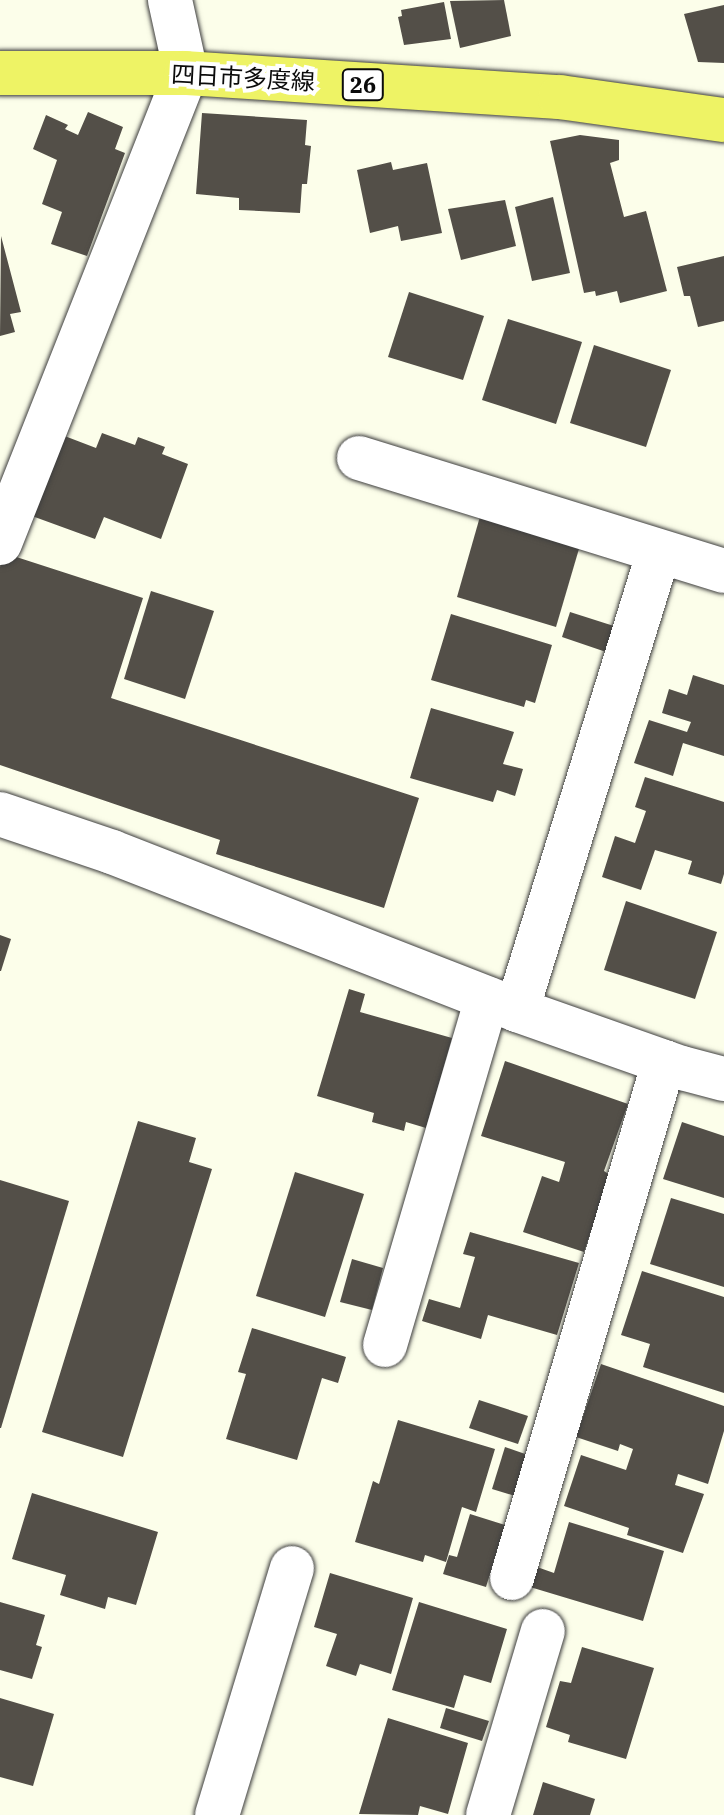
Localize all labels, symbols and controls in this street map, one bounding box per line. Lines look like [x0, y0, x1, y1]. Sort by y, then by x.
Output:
street label: 四日市多度線 [170, 60, 316, 96]
road number: 26 [341, 67, 385, 103]

